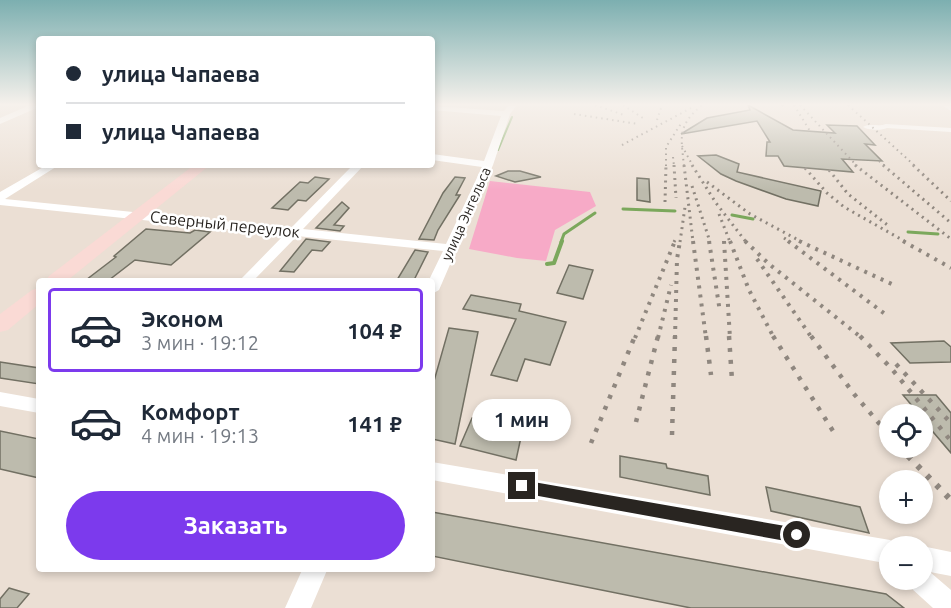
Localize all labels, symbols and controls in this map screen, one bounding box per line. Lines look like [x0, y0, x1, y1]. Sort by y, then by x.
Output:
text: улица Чапаева [102, 61, 260, 86]
text: улица Чапаева [102, 119, 260, 144]
street label: улица Энгельса [438, 165, 494, 263]
street label: Северный переулок [149, 207, 301, 241]
icon: car [69, 303, 123, 357]
text: Эконом [141, 306, 223, 331]
text: 104 ₽ [347, 318, 402, 343]
text: 3 мин · 19:12 [141, 331, 259, 354]
icon: car [69, 396, 123, 450]
text: Комфорт [141, 399, 240, 424]
callout: 1 мин [472, 399, 572, 441]
map controls [879, 404, 933, 590]
button: locate [879, 404, 933, 458]
text: 1 мин [494, 408, 549, 431]
text: 141 ₽ [347, 411, 402, 436]
text: 4 мин · 19:13 [141, 424, 259, 447]
button: + [879, 470, 933, 524]
route end [508, 472, 535, 499]
button: Заказать [66, 491, 405, 560]
route start [783, 521, 810, 548]
button: − [879, 536, 933, 590]

